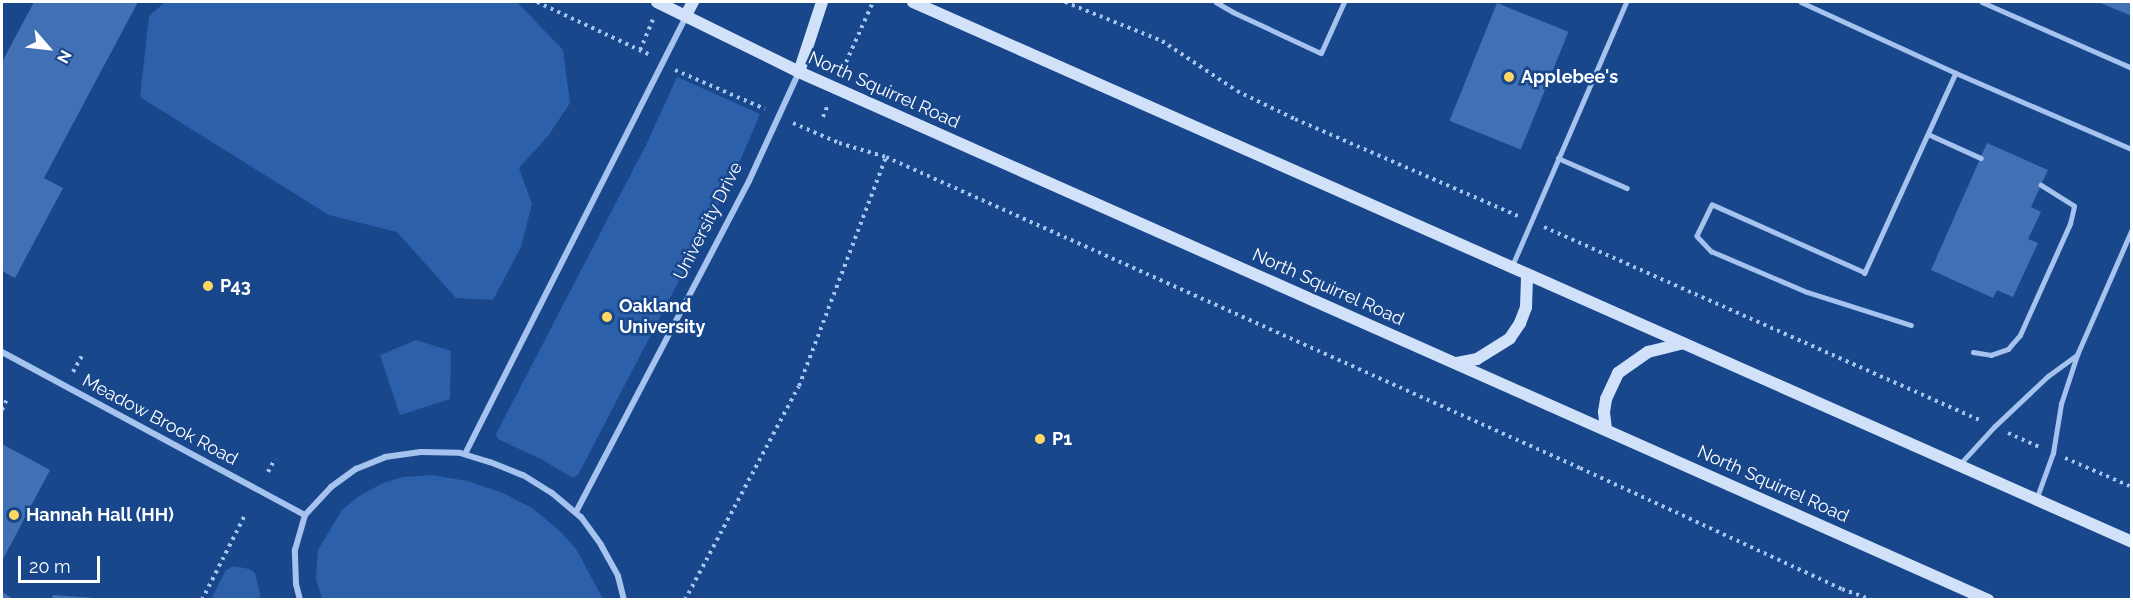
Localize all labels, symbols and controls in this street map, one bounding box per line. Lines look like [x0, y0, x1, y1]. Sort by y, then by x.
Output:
north arrow [18, 18, 78, 78]
text: N [53, 47, 76, 67]
street label: North Squirrel Road [805, 47, 963, 133]
place label: Applebee's [1521, 66, 1618, 88]
marker: Applebee's [1502, 70, 1516, 84]
street label: University Drive [669, 158, 747, 284]
street label: North Squirrel Road [1249, 244, 1407, 330]
place label: P43 [220, 275, 251, 297]
marker: P43 [201, 279, 215, 293]
place label: Oakland University [619, 296, 705, 338]
marker: Oakland University [600, 310, 614, 324]
street label: Meadow Brook Road [78, 370, 242, 470]
place label: P1 [1052, 428, 1072, 450]
marker: P1 [1033, 432, 1047, 446]
street label: North Squirrel Road [1694, 441, 1852, 527]
place label: Hannah Hall (HH) [26, 504, 174, 526]
marker: Hannah Hall (HH) [7, 508, 21, 522]
scale bar [21, 544, 104, 582]
text: 20 m [29, 556, 71, 577]

